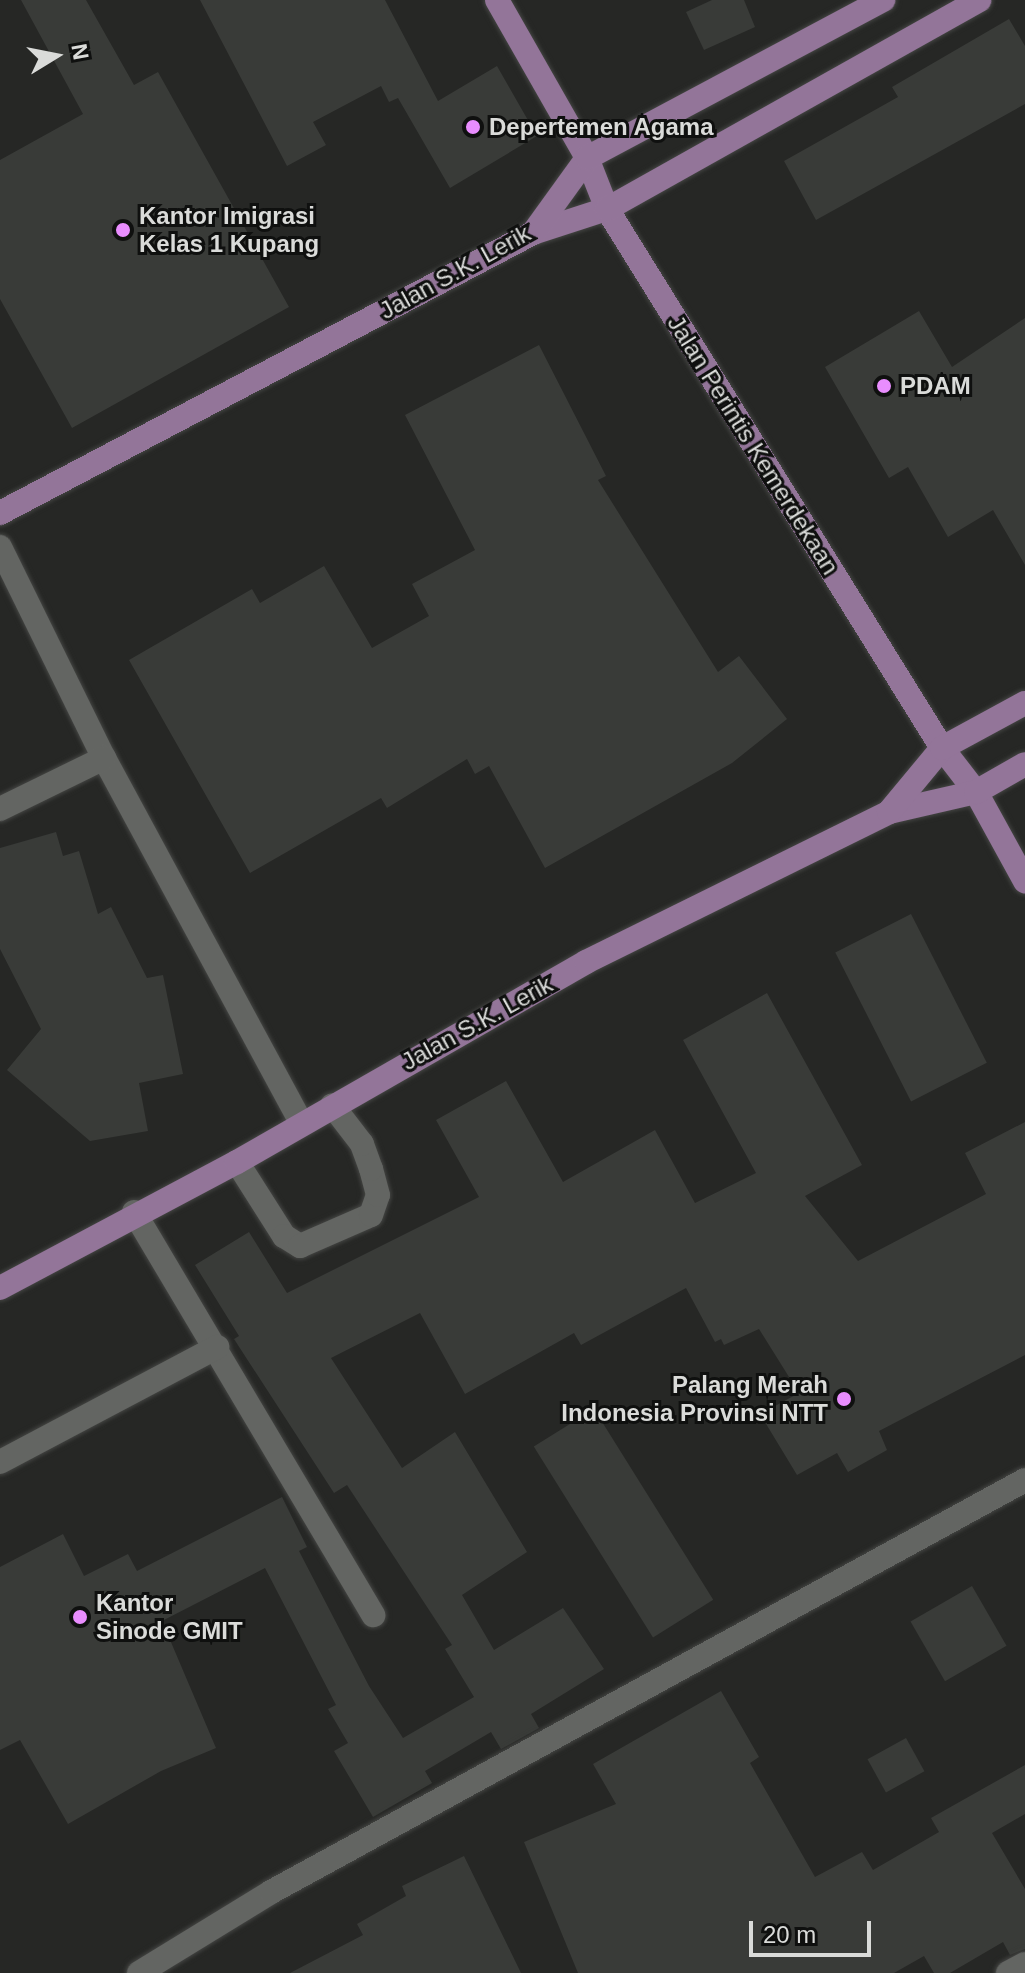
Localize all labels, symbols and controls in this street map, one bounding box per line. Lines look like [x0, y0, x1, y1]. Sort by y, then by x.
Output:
north arrow [16, 16, 96, 96]
text: N [66, 42, 94, 62]
place label: Depertemen Agama [489, 113, 714, 141]
marker: Depertemen Agama [464, 118, 482, 136]
place label: Kantor Imigrasi Kelas 1 Kupang [139, 202, 319, 258]
street label: Jalan S.K. Lerik [375, 219, 535, 325]
marker: Kantor Imigrasi Kelas 1 Kupang [114, 221, 132, 239]
street label: Jalan Perintis Kemerdekaan [661, 310, 845, 580]
place label: PDAM [900, 372, 971, 400]
marker: PDAM [875, 377, 893, 395]
street label: Jalan S.K. Lerik [397, 970, 557, 1076]
place label: Palang Merah Indonesia Provinsi NTT [561, 1371, 828, 1427]
marker: Palang Merah Indonesia Provinsi NTT [835, 1390, 853, 1408]
place label: Kantor Sinode GMIT [96, 1589, 243, 1645]
marker: Kantor Sinode GMIT [71, 1608, 89, 1626]
scale bar [753, 1905, 875, 1955]
text: 20 m [763, 1921, 816, 1948]

